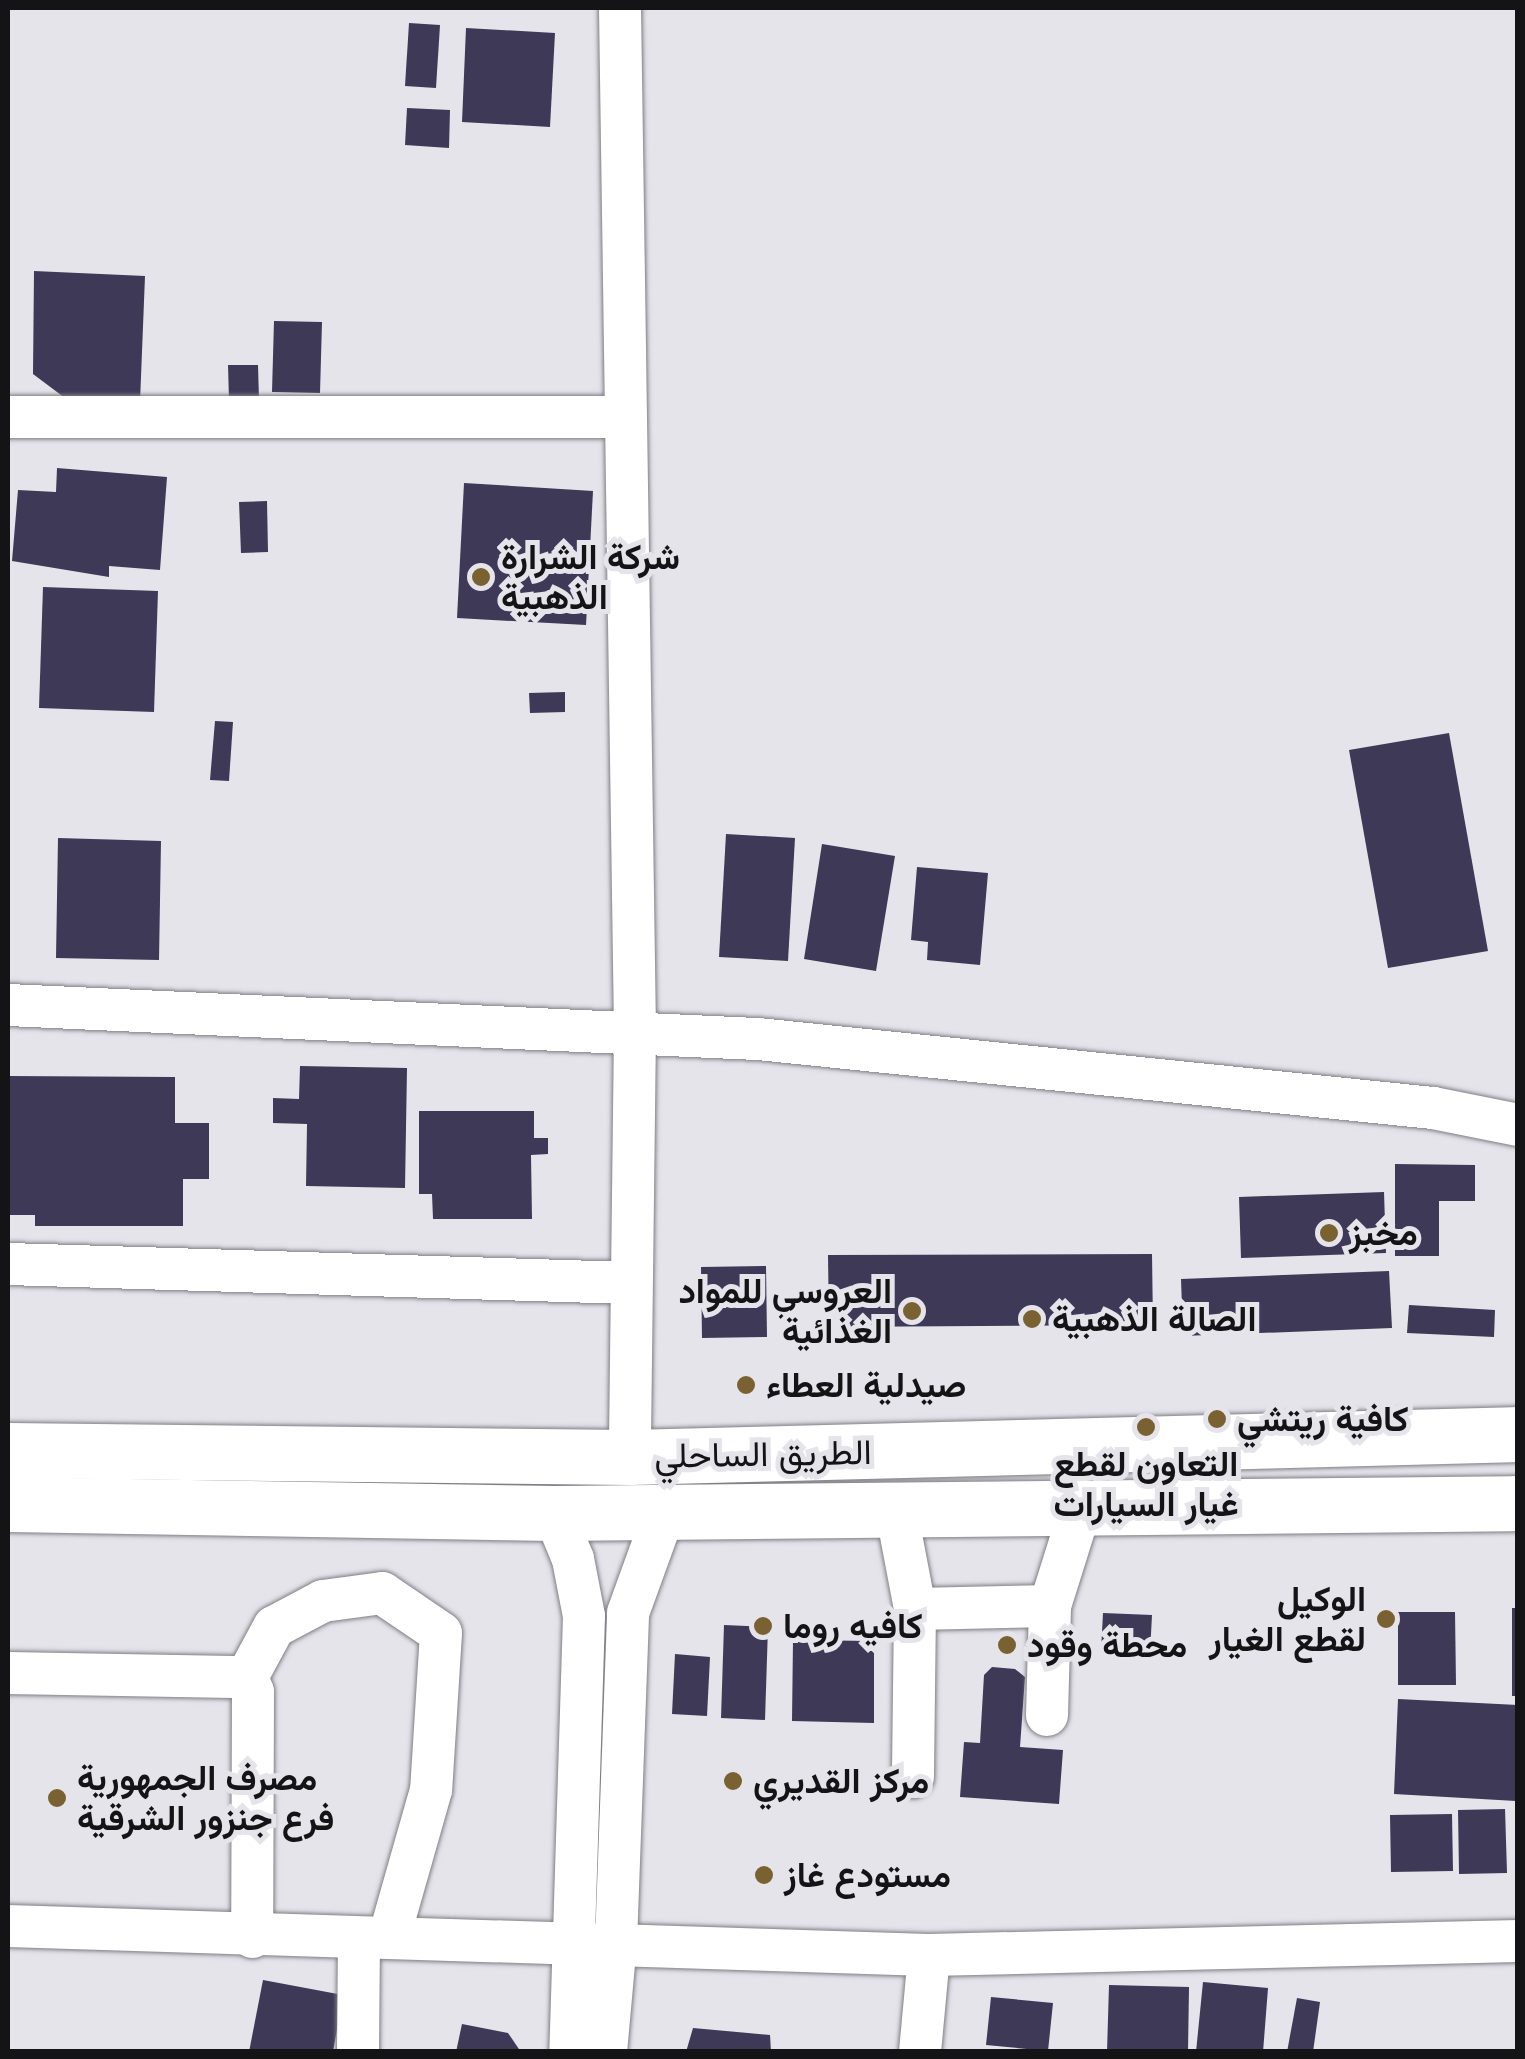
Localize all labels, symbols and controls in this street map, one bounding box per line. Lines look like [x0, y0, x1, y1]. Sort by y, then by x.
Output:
place label: شركة الشرارة الذهبية [501, 536, 680, 618]
marker: شركة الشرارة الذهبية [470, 566, 492, 588]
place label: مخبز [1349, 1212, 1418, 1254]
marker: مخبز [1318, 1222, 1340, 1244]
place label: العروسي للمواد الغذائية [678, 1270, 892, 1352]
place label: الصالة الذهبية [1052, 1298, 1256, 1340]
marker: العروسي للمواد الغذائية [901, 1300, 923, 1322]
marker: الصالة الذهبية [1021, 1308, 1043, 1330]
place label: صيدلية العطاء [766, 1364, 966, 1406]
marker: صيدلية العطاء [735, 1374, 757, 1396]
place label: كافية ريتشي [1237, 1398, 1409, 1440]
marker: كافية ريتشي [1206, 1408, 1228, 1430]
marker: التعاون لقطع غيار السيارات [1135, 1416, 1157, 1438]
street label: الطريق الساحلي [654, 1431, 872, 1477]
place label: التعاون لقطع غيار السيارات [1053, 1443, 1239, 1525]
place label: الوكيل لقطع الغيار [1209, 1578, 1366, 1660]
place label: كافيه روما [783, 1605, 923, 1647]
marker: الوكيل لقطع الغيار [1375, 1608, 1397, 1630]
marker: كافيه روما [752, 1615, 774, 1637]
place label: محطة وقود [1027, 1624, 1187, 1666]
marker: محطة وقود [996, 1634, 1018, 1656]
place label: مصرف الجمهورية فرع جنزور الشرقية [77, 1757, 334, 1839]
place label: مركز القديري [753, 1760, 929, 1802]
marker: مركز القديري [722, 1770, 744, 1792]
marker: مصرف الجمهورية فرع جنزور الشرقية [46, 1787, 68, 1809]
place label: مستودع غاز [784, 1854, 951, 1896]
marker: مستودع غاز [753, 1864, 775, 1886]

